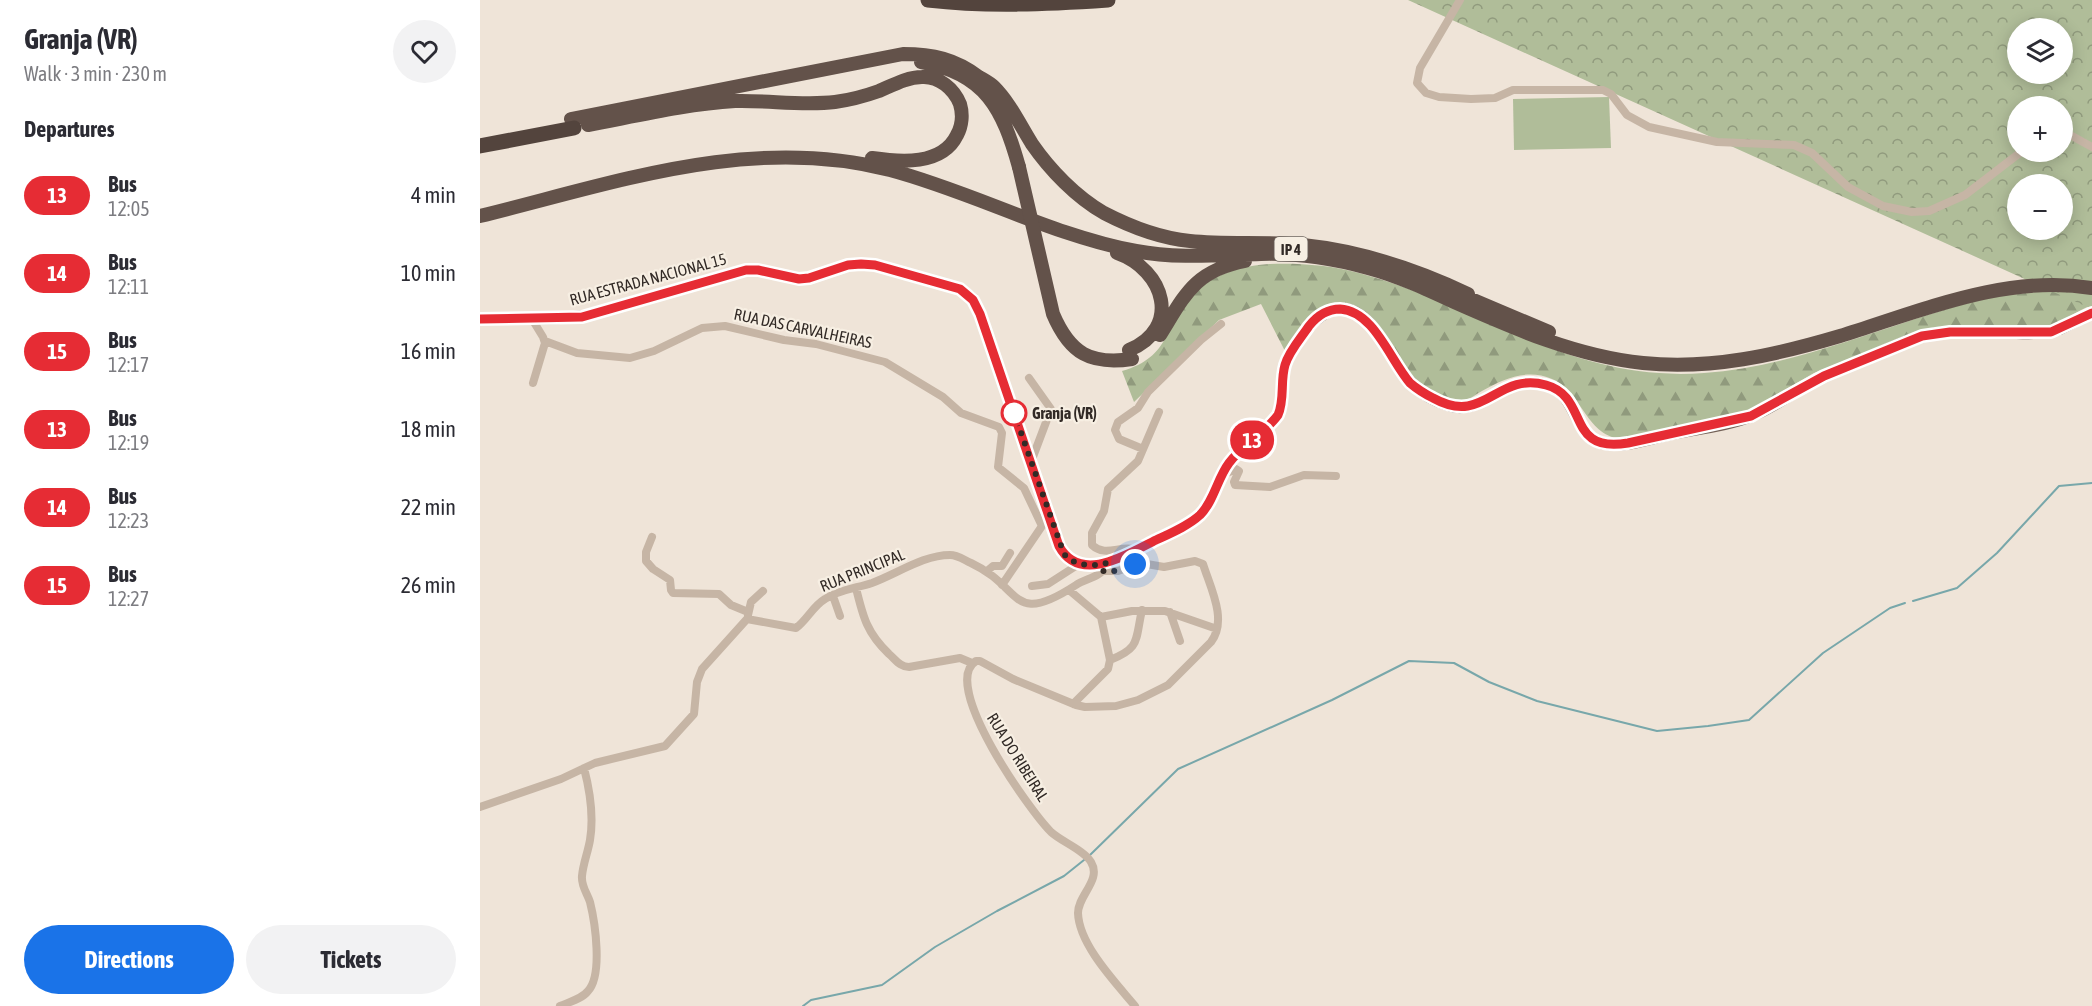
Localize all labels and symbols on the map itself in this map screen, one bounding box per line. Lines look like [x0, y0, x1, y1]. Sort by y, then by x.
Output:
road number: IP 4 [1274, 237, 1308, 261]
street label: RUA ESTRADA NACIONAL 15 [568, 249, 728, 309]
street label: RUA DAS CARVALHEIRAS [732, 305, 874, 351]
marker: Granja (VR) [1001, 400, 1027, 426]
place label: Granja (VR) [1032, 404, 1097, 422]
line badge: 13 [1225, 420, 1279, 460]
street label: RUA PRINCIPAL [817, 545, 908, 595]
your location [1120, 549, 1150, 579]
street label: RUA DO RIBEIRAL [984, 710, 1053, 805]

